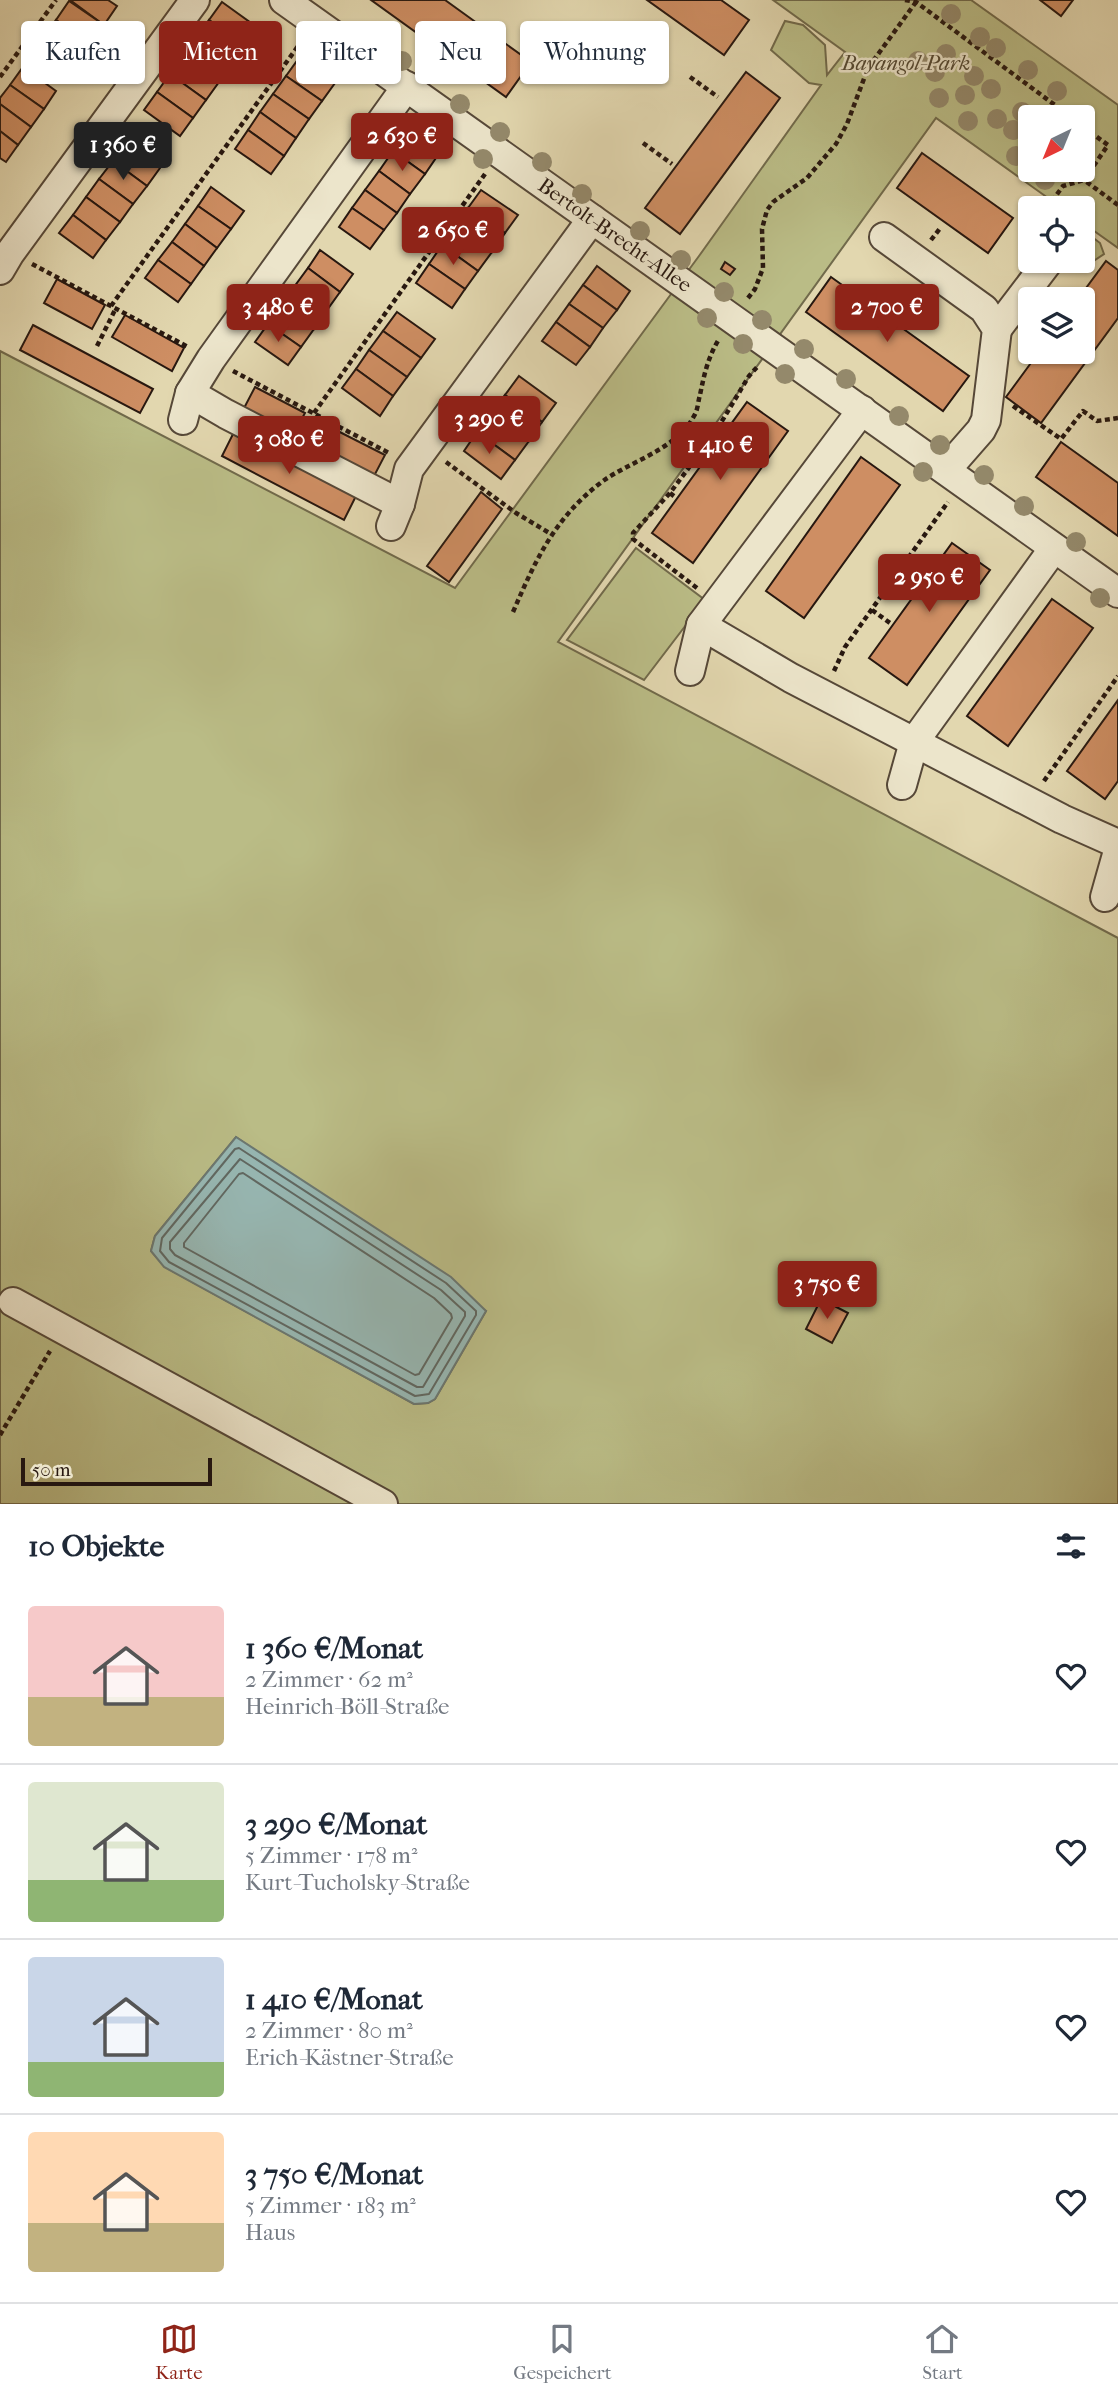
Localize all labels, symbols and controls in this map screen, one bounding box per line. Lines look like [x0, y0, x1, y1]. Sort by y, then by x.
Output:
chip: Kaufen [21, 21, 145, 84]
chip: Mieten [159, 21, 282, 84]
chip: Filter [296, 21, 401, 84]
chip: Neu [415, 21, 506, 84]
chip: Wohnung [520, 21, 669, 84]
park label: Bayangol-Park [841, 51, 970, 75]
north arrow [1018, 105, 1096, 182]
map controls [1018, 105, 1095, 364]
pin: 2 630 € [337, 114, 467, 173]
pin: 1 360 € [58, 122, 188, 182]
text: 2 630 € [367, 122, 437, 149]
text: 1 360 € [90, 131, 156, 158]
street label: Bertolt-Brecht-Allee [534, 173, 696, 297]
button: locate [1018, 196, 1095, 273]
pin: 2 650 € [388, 208, 518, 267]
text: 2 650 € [418, 216, 488, 243]
pin: 3 480 € [213, 284, 343, 344]
pin: 2 700 € [822, 284, 952, 344]
button: layers [1018, 287, 1095, 364]
text: 3 480 € [243, 293, 313, 320]
text: 2 700 € [851, 293, 923, 320]
pin: 3 290 € [424, 396, 554, 456]
text: 3 290 € [454, 405, 524, 432]
pin: 3 080 € [224, 416, 354, 476]
pin: 1 410 € [655, 422, 785, 482]
text: 3 080 € [254, 425, 324, 452]
text: 1 410 € [687, 431, 753, 458]
pin: 2 950 € [864, 554, 994, 614]
text: 2 950 € [894, 563, 964, 590]
pin: 3 750 € [762, 1262, 892, 1321]
text: 3 750 € [794, 1270, 860, 1297]
scale bar [21, 1455, 212, 1487]
text: 50 m [32, 1459, 71, 1481]
icon: filters [1052, 1527, 1090, 1565]
text: 10 Objekte [28, 1529, 164, 1564]
text: 1 360 €/Monat [245, 1631, 423, 1666]
icon: home [84, 1634, 168, 1718]
icon: heart [1052, 1657, 1090, 1695]
text: 2 Zimmer · 62 m² [245, 1666, 413, 1693]
text: Heinrich-Böll-Straße [245, 1693, 449, 1720]
text: 3 290 €/Monat [245, 1807, 427, 1842]
icon: home [84, 1810, 168, 1894]
icon: heart [1052, 1833, 1090, 1871]
text: 5 Zimmer · 178 m² [245, 1842, 417, 1869]
text: Kurt-Tucholsky-Straße [245, 1869, 470, 1896]
text: 1 410 €/Monat [245, 1982, 423, 2017]
icon: home [84, 1985, 168, 2069]
icon: heart [1052, 2008, 1090, 2046]
text: 2 Zimmer · 80 m² [245, 2017, 413, 2044]
text: Erich-Kästner-Straße [245, 2044, 454, 2071]
text: 3 750 €/Monat [245, 2157, 423, 2192]
icon: home [84, 2160, 168, 2244]
icon: heart [1052, 2183, 1090, 2221]
text: 5 Zimmer · 183 m² [245, 2192, 416, 2219]
text: Haus [245, 2219, 295, 2246]
tab: Karte [155, 2320, 203, 2384]
tab: Gespeichert [513, 2320, 612, 2384]
tab: Start [922, 2320, 963, 2384]

